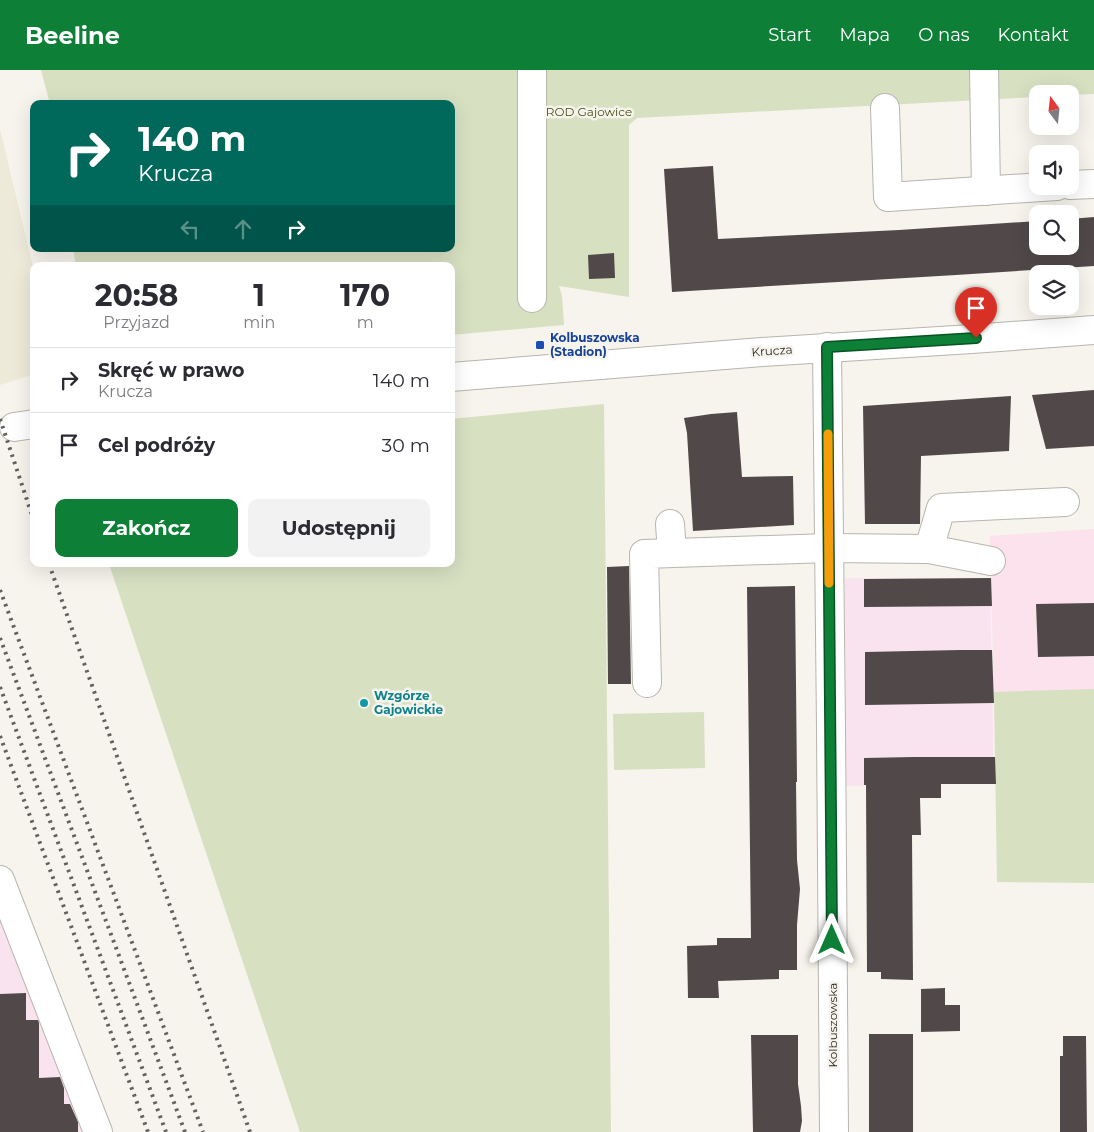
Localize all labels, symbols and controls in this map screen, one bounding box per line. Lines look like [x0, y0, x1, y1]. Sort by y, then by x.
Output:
text: Beeline [25, 21, 120, 50]
text: Start [768, 24, 812, 46]
text: Mapa [840, 24, 890, 46]
text: O nas [918, 24, 970, 46]
text: Kontakt [998, 24, 1069, 46]
north arrow [1029, 85, 1079, 135]
map controls [1029, 85, 1079, 315]
park label: ROD Gajowice [546, 104, 632, 119]
text: 140 m [138, 117, 246, 160]
icon: right [55, 120, 120, 185]
button: sound [1029, 145, 1079, 195]
text: Krucza [138, 160, 213, 187]
button: search [1029, 205, 1079, 255]
icon: left [176, 215, 204, 243]
icon: ahead [229, 215, 257, 243]
icon: right [282, 215, 310, 243]
button: layers [1029, 265, 1079, 315]
text: 20:58 [95, 277, 178, 314]
text: 1 [253, 277, 265, 314]
text: 170 [340, 277, 390, 314]
pin [955, 287, 997, 338]
icon: arrive [962, 294, 990, 322]
text: Przyjazd [103, 313, 170, 332]
text: min [243, 313, 275, 332]
text: m [357, 313, 374, 332]
place label: Kolbuszowska (Stadion) [550, 330, 640, 359]
marker: Kolbuszowska (Stadion) [534, 339, 546, 351]
street label: Krucza [751, 342, 793, 359]
text: Skręć w prawo [98, 359, 244, 382]
icon: right [55, 366, 83, 394]
text: 140 m [373, 369, 430, 392]
text: Krucza [98, 382, 153, 401]
icon: arrive [55, 431, 83, 459]
text: Cel podróży [98, 434, 215, 457]
text: 30 m [382, 434, 430, 457]
button: Zakończ [55, 499, 238, 557]
button: Udostępnij [248, 499, 430, 557]
place label: Wzgórze Gajowickie [374, 688, 443, 717]
marker: Wzgórze Gajowickie [358, 697, 370, 709]
position arrow [805, 913, 857, 965]
street label: Kolbuszowska [825, 983, 840, 1067]

